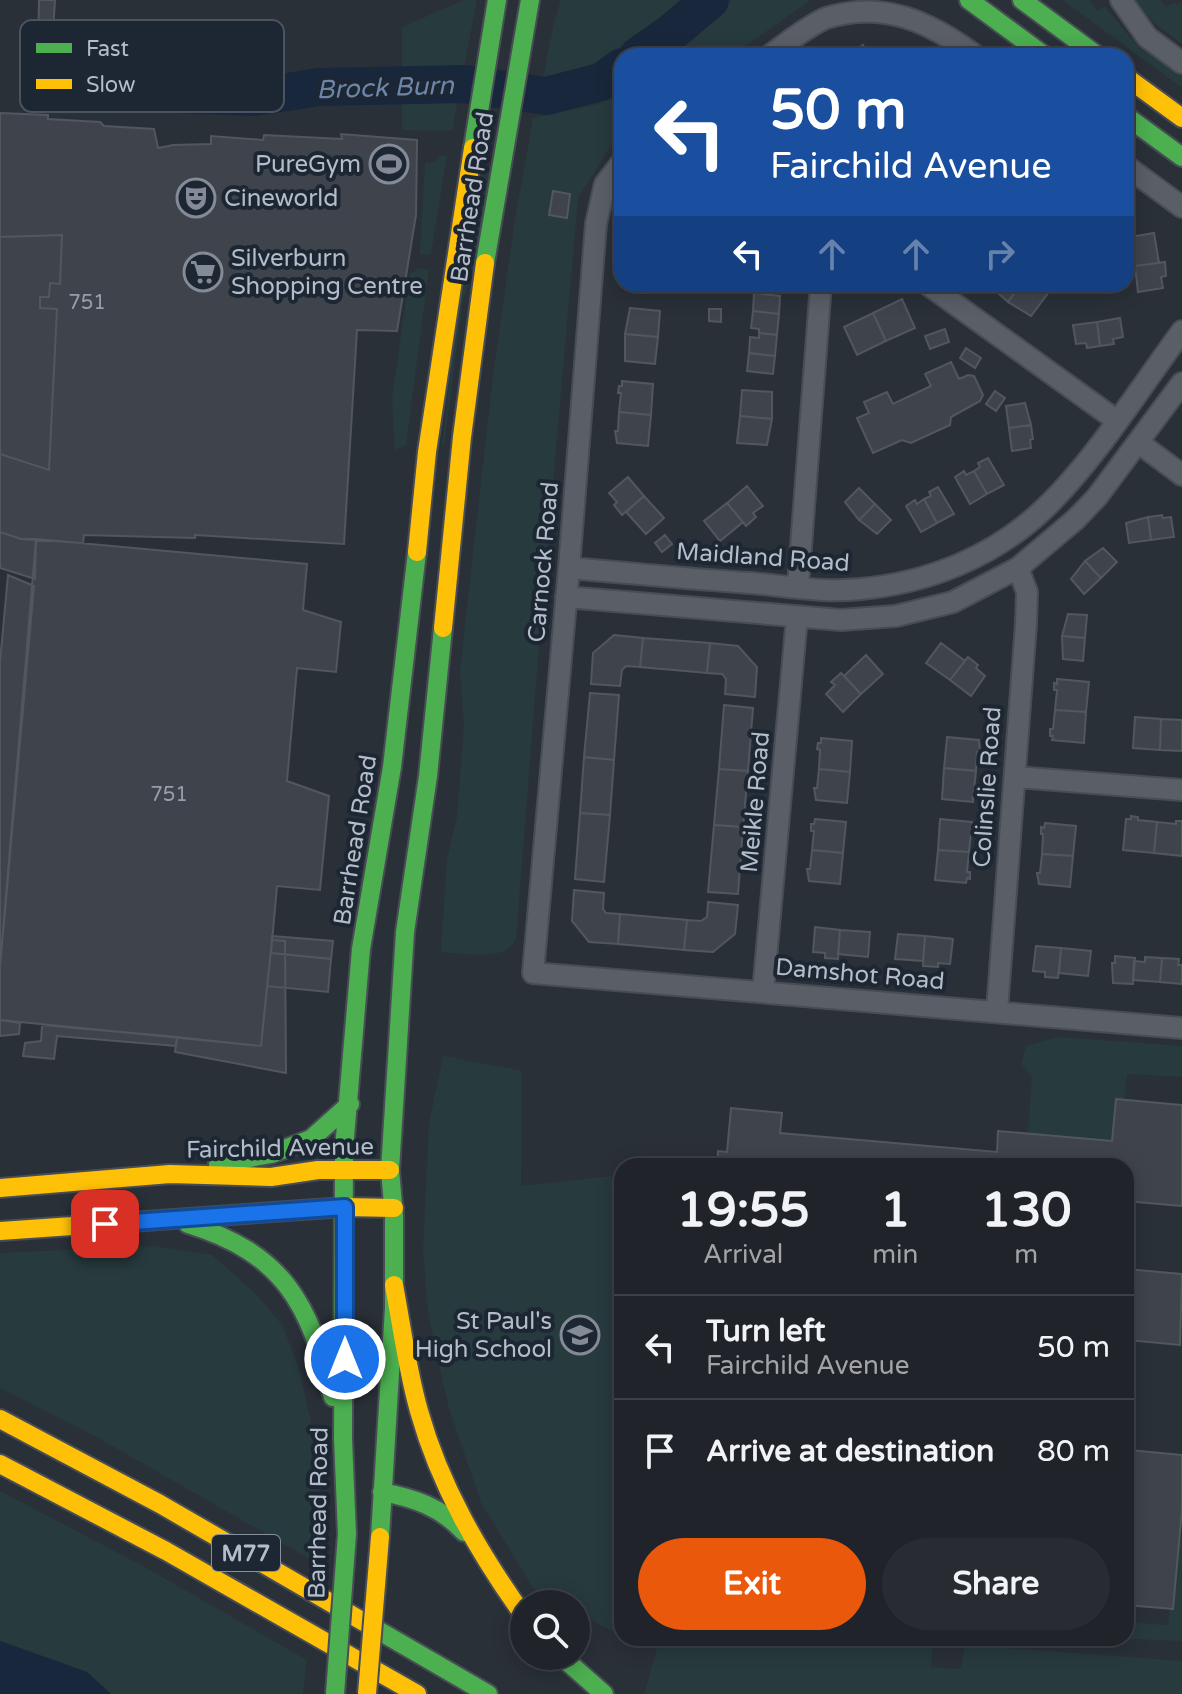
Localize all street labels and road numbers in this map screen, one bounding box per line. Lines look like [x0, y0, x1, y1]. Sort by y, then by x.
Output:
street label: Barrhead Road [445, 110, 500, 284]
street label: Carnock Road [522, 481, 565, 644]
street label: Maidland Road [675, 537, 851, 578]
street label: Colinslie Road [967, 706, 1008, 868]
street label: Meikle Road [735, 730, 776, 874]
street label: Barrhead Road [328, 753, 383, 927]
street label: Damshot Road [774, 953, 946, 996]
street label: Fairchild Avenue [186, 1132, 374, 1165]
street label: Barrhead Road [303, 1427, 334, 1599]
road number: M77 [212, 1535, 280, 1571]

